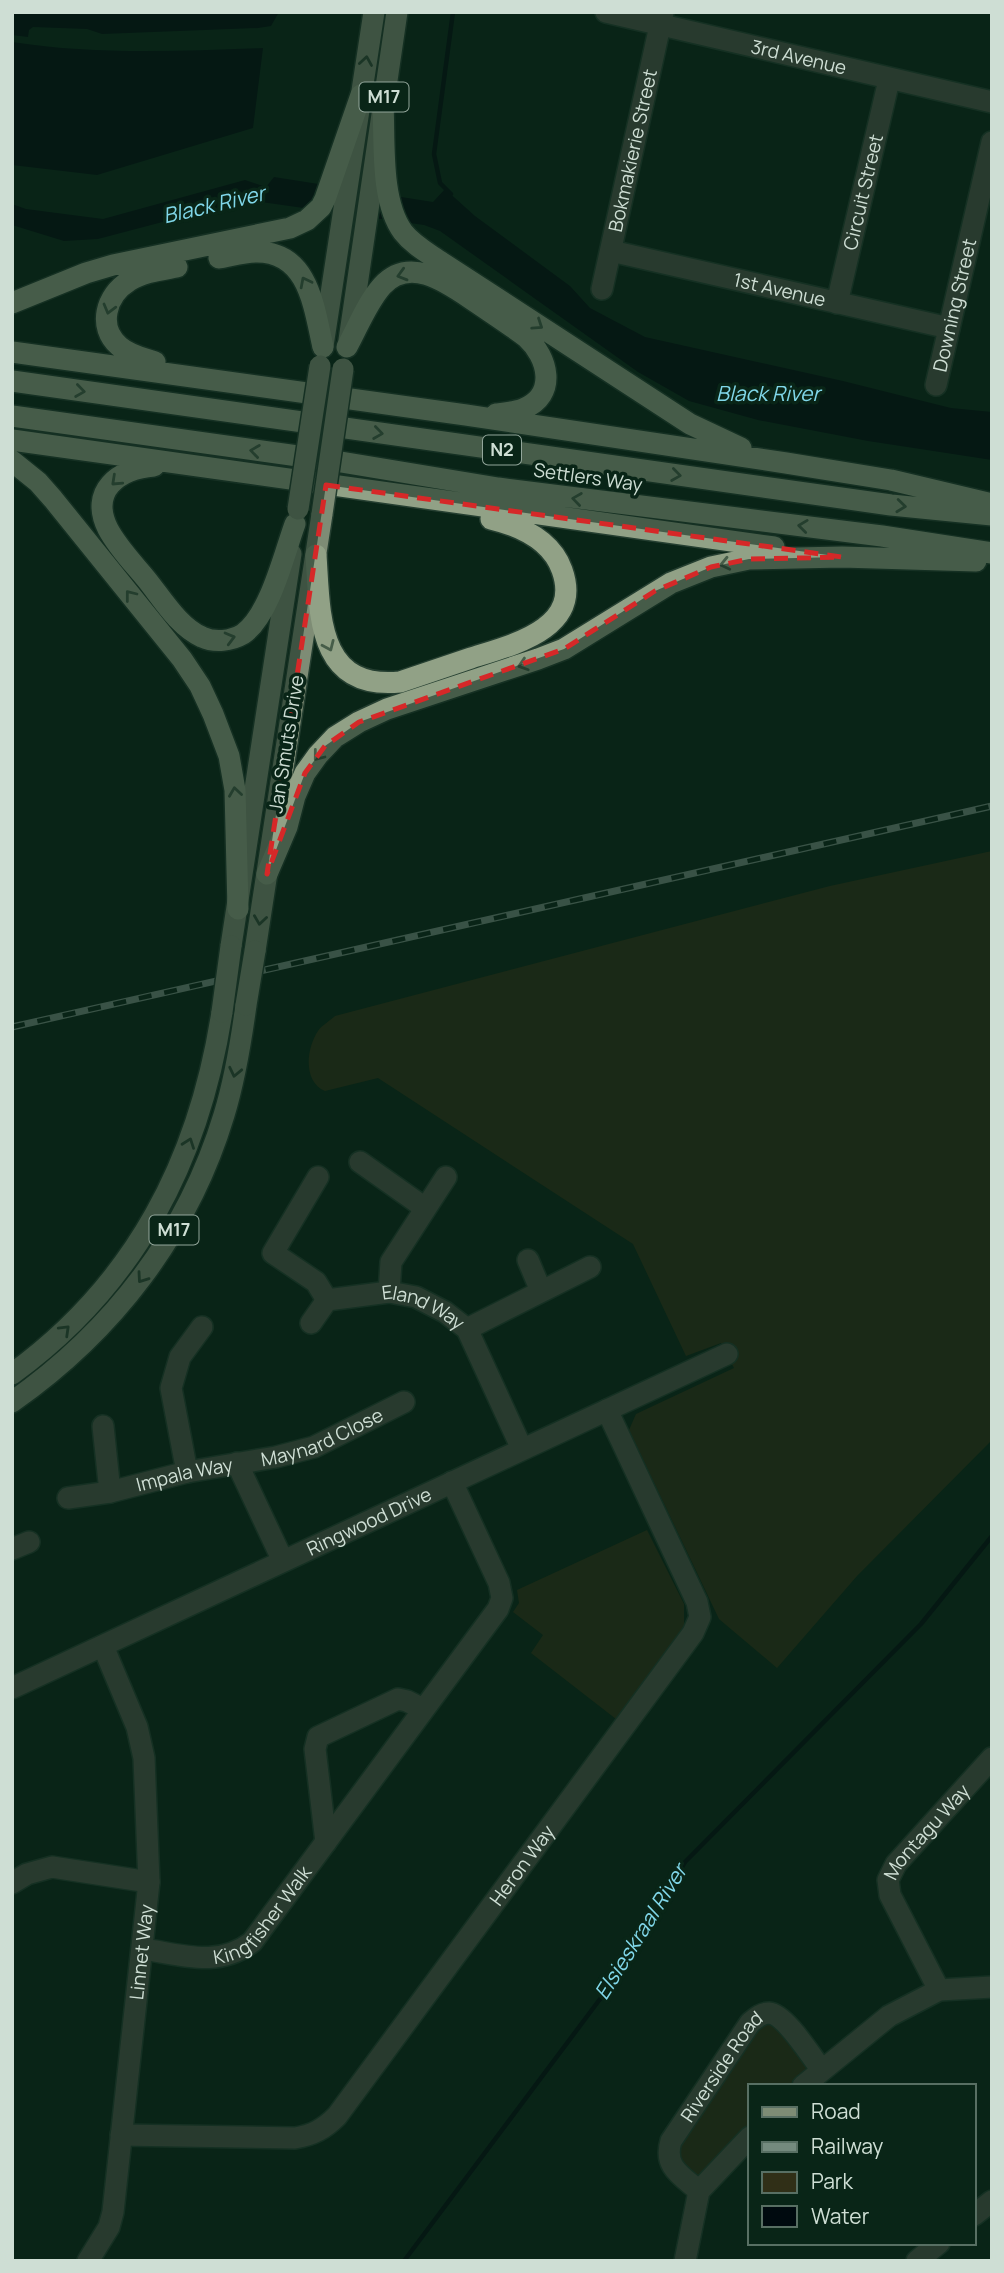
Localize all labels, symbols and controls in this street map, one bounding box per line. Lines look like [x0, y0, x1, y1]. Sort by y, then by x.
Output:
street label: 3rd Avenue [748, 33, 849, 81]
one-way arrow [359, 55, 374, 67]
street label: Bokmakierie Street [602, 66, 663, 234]
road number: M17 [360, 82, 408, 112]
street label: Circuit Street [837, 131, 889, 253]
water label: Black River [160, 178, 270, 229]
street label: Downing Street [926, 236, 982, 374]
street label: 1st Avenue [731, 266, 828, 313]
one-way arrow [397, 267, 409, 282]
one-way arrow [299, 277, 313, 289]
one-way arrow [103, 302, 117, 314]
one-way arrow [530, 316, 543, 329]
water label: Black River [716, 379, 822, 407]
one-way arrow [74, 383, 86, 398]
one-way arrow [372, 425, 384, 440]
road number: N2 [483, 436, 521, 464]
one-way arrow [249, 443, 261, 458]
street label: Settlers Way [532, 456, 644, 498]
one-way arrow [670, 467, 682, 482]
one-way arrow [111, 472, 124, 485]
one-way arrow [571, 491, 583, 506]
one-way arrow [896, 498, 907, 513]
one-way arrow [797, 519, 809, 534]
one-way arrow [720, 555, 732, 570]
one-way arrow [125, 590, 138, 602]
one-way arrow [224, 632, 236, 646]
one-way arrow [321, 639, 335, 652]
one-way arrow [517, 656, 529, 671]
street label: Jan Smuts Drive [262, 673, 310, 815]
one-way arrow [314, 748, 327, 760]
one-way arrow [228, 786, 243, 798]
one-way arrow [253, 915, 268, 926]
one-way arrow [228, 1066, 243, 1078]
one-way arrow [181, 1137, 195, 1149]
road number: M17 [150, 1216, 198, 1245]
one-way arrow [138, 1270, 150, 1283]
street label: Eland Way [380, 1279, 470, 1336]
one-way arrow [56, 1326, 69, 1339]
street label: Maynard Close [259, 1402, 387, 1472]
street label: Impala Way [133, 1452, 235, 1498]
street label: Ringwood Drive [302, 1481, 436, 1562]
street label: Montagu Way [877, 1778, 976, 1884]
street label: Heron Way [484, 1820, 560, 1911]
water label: Elsieskraal River [587, 1857, 694, 2004]
street label: Kingfisher Walk [211, 1860, 317, 1970]
street label: Linnet Way [123, 1903, 159, 2001]
street label: Riverside Road [674, 2005, 768, 2127]
legend [748, 2084, 976, 2245]
text: Road [811, 2097, 861, 2125]
text: Railway [811, 2132, 883, 2160]
text: Park [811, 2167, 853, 2195]
text: Water [811, 2202, 870, 2230]

